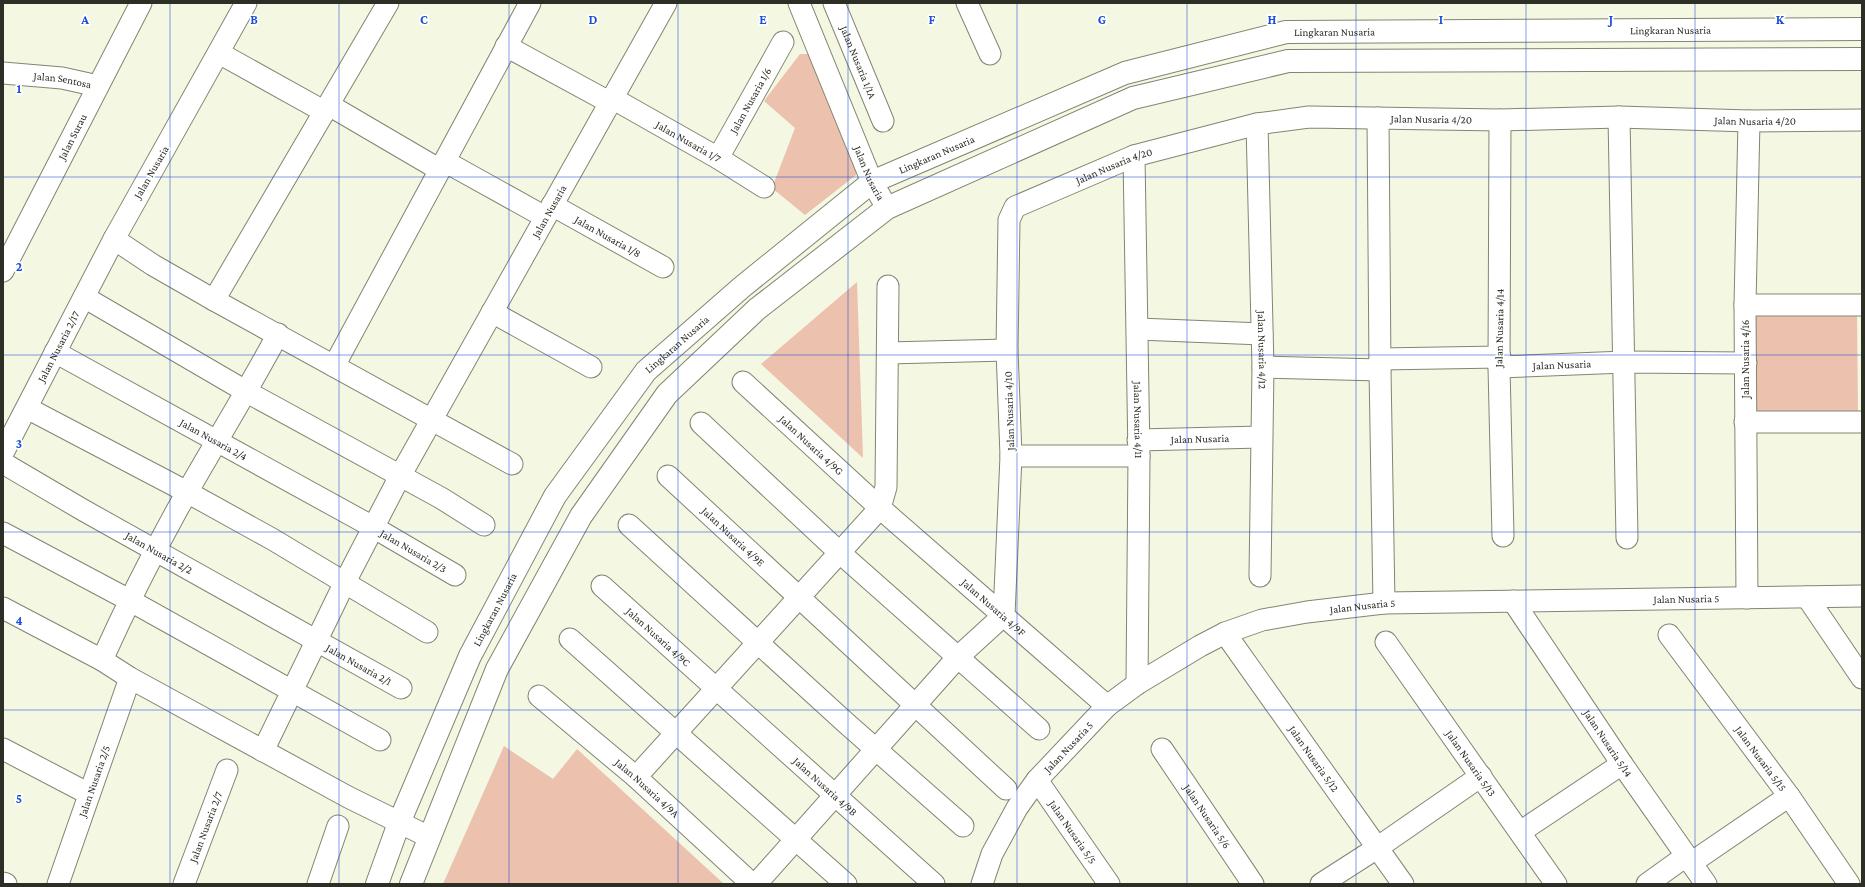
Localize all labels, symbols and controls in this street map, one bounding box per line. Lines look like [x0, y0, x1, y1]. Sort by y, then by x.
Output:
text: A [80, 12, 89, 27]
text: B [250, 12, 258, 27]
text: C [420, 12, 428, 27]
text: D [589, 12, 598, 27]
text: E [759, 12, 767, 27]
text: F [929, 12, 936, 27]
text: G [1098, 12, 1106, 27]
text: H [1268, 12, 1277, 27]
text: I [1439, 12, 1443, 27]
text: J [1607, 12, 1613, 27]
text: K [1776, 12, 1785, 27]
street label: Jalan Nusaria 1/1A [837, 23, 879, 101]
street label: Lingkaran Nusaria [1630, 24, 1711, 37]
street label: Lingkaran Nusaria [1294, 26, 1375, 39]
street label: Jalan Nusaria 1/6 [727, 66, 773, 137]
street label: Jalan Sentosa [32, 70, 93, 90]
text: 1 [17, 81, 22, 96]
street label: Jalan Surau [55, 112, 89, 163]
street label: Jalan Nusaria 4/20 [1389, 112, 1472, 126]
street label: Jalan Nusaria 4/20 [1713, 114, 1796, 127]
street label: Jalan Nusaria 1/7 [652, 118, 723, 165]
street label: Lingkaran Nusaria [897, 133, 976, 176]
street label: Jalan Nusaria [851, 143, 887, 202]
street label: Jalan Nusaria [131, 144, 172, 202]
street label: Jalan Nusaria 4/20 [1073, 146, 1153, 188]
street label: Jalan Nusaria [529, 183, 569, 241]
street label: Jalan Nusaria 1/8 [571, 212, 643, 259]
text: 2 [16, 259, 23, 274]
street label: Jalan Nusaria 4/14 [1492, 288, 1507, 369]
street label: Jalan Nusaria 2/17 [34, 309, 82, 385]
street label: Jalan Nusaria 4/12 [1255, 309, 1269, 389]
street label: Lingkaran Nusaria [642, 313, 711, 375]
street label: Jalan Nusaria 4/16 [1739, 320, 1752, 399]
street label: Jalan Nusaria [1531, 357, 1592, 373]
street label: Jalan Nusaria 4/10 [1002, 371, 1017, 452]
street label: Jalan Nusaria 4/11 [1131, 380, 1145, 459]
street label: Jalan Nusaria 4/9G [776, 412, 846, 477]
street label: Jalan Nusaria 2/4 [177, 415, 250, 463]
street label: Jalan Nusaria [1169, 432, 1229, 446]
text: 3 [16, 436, 22, 451]
street label: Jalan Nusaria 4/9E [698, 504, 767, 569]
street label: Jalan Nusaria 2/3 [377, 526, 449, 575]
street label: Jalan Nusaria 2/2 [122, 529, 195, 576]
street label: Lingkaran Nusaria [470, 571, 519, 648]
street label: Jalan Nusaria 4/9F [958, 575, 1029, 639]
street label: Jalan Nusaria 5 [1652, 592, 1719, 606]
street label: Jalan Nusaria 5 [1328, 597, 1395, 616]
street label: Jalan Nusaria 4/9C [623, 604, 693, 669]
text: 4 [15, 613, 23, 628]
street label: Jalan Nusaria 2/1 [323, 641, 394, 688]
street label: Jalan Nusaria 5/14 [1580, 706, 1635, 779]
street label: Jalan Nusaria 5 [1041, 719, 1095, 776]
street label: Jalan Nusaria 5/12 [1285, 722, 1342, 794]
street label: Jalan Nusaria 5/15 [1732, 723, 1789, 793]
street label: Jalan Nusaria 5/13 [1442, 727, 1498, 798]
street label: Jalan Nusaria 2/5 [76, 744, 112, 820]
street label: Jalan Nusaria 4/9B [789, 754, 860, 818]
street label: Jalan Nusaria 4/9A [611, 756, 682, 820]
street label: Jalan Nusaria 5/6 [1180, 781, 1233, 850]
street label: Jalan Nusaria 2/7 [186, 790, 224, 865]
text: 5 [16, 791, 22, 806]
street label: Jalan Nusaria 5/5 [1045, 797, 1099, 866]

